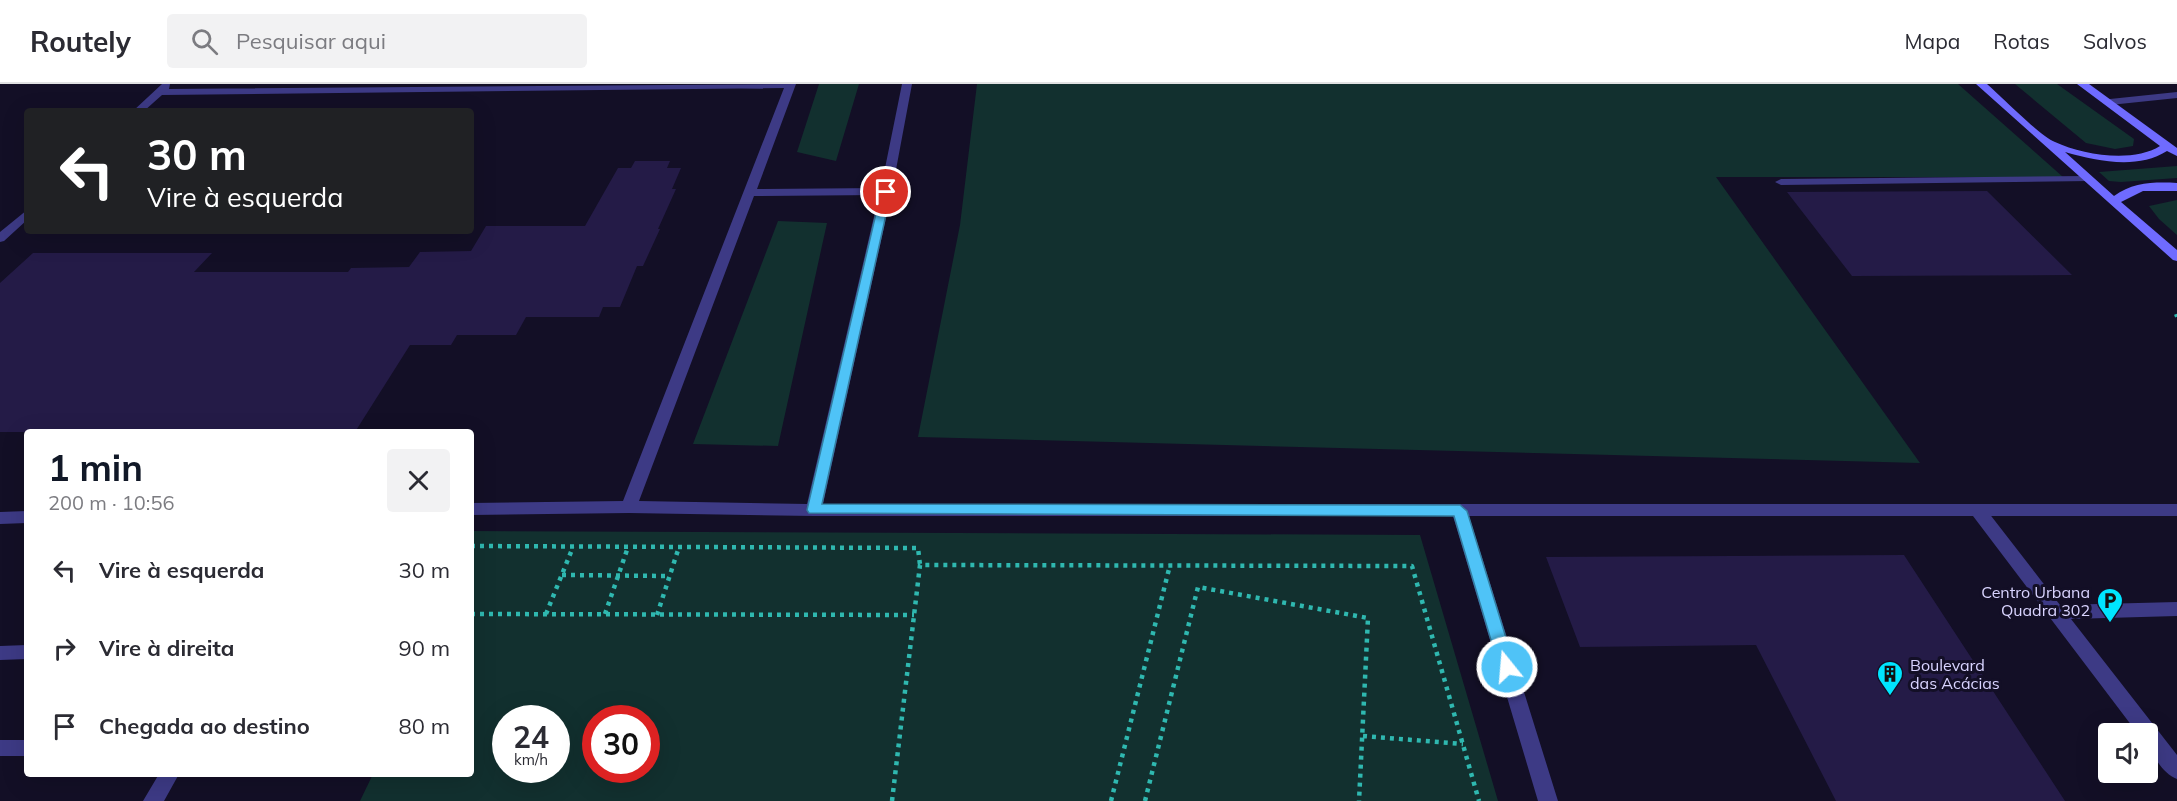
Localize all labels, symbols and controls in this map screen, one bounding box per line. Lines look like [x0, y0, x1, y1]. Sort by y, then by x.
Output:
search box [167, 14, 587, 68]
text: Routely [30, 24, 131, 59]
icon: search [188, 25, 221, 58]
text: Pesquisar aqui [236, 27, 386, 55]
text: Mapa [1905, 28, 1960, 54]
text: Rotas [1993, 28, 2050, 54]
text: Salvos [2083, 28, 2147, 54]
text: 30 m [147, 128, 247, 181]
icon: left [48, 132, 126, 210]
pin [860, 166, 911, 217]
icon: arrive [869, 175, 902, 208]
text: Vire à esquerda [147, 180, 343, 214]
text: 1 min [48, 445, 143, 490]
button: close [387, 449, 450, 512]
text: 200 m · 10:56 [48, 490, 174, 515]
icon: left [48, 554, 81, 587]
text: Vire à esquerda [99, 556, 264, 584]
text: 30 m [399, 556, 450, 584]
place label: Centro Urbana Quadra 302 [1981, 582, 2090, 620]
parking icon: Centro Urbana Quadra 302 [2095, 586, 2125, 624]
icon: right [48, 632, 81, 665]
text: Vire à direita [99, 634, 234, 662]
text: 90 m [399, 634, 450, 662]
position arrow [1475, 635, 1539, 699]
place label: Boulevard das Acácias [1910, 655, 2000, 693]
building icon: Boulevard das Acácias [1875, 659, 1905, 697]
speed limit sign: 30 [582, 705, 660, 783]
icon: arrive [48, 710, 81, 743]
text: Chegada ao destino [99, 712, 310, 740]
text: 80 m [399, 712, 450, 740]
text: 24 [513, 718, 549, 756]
map controls [2098, 723, 2158, 783]
button: sound [2098, 723, 2158, 783]
text: km/h [514, 750, 548, 769]

